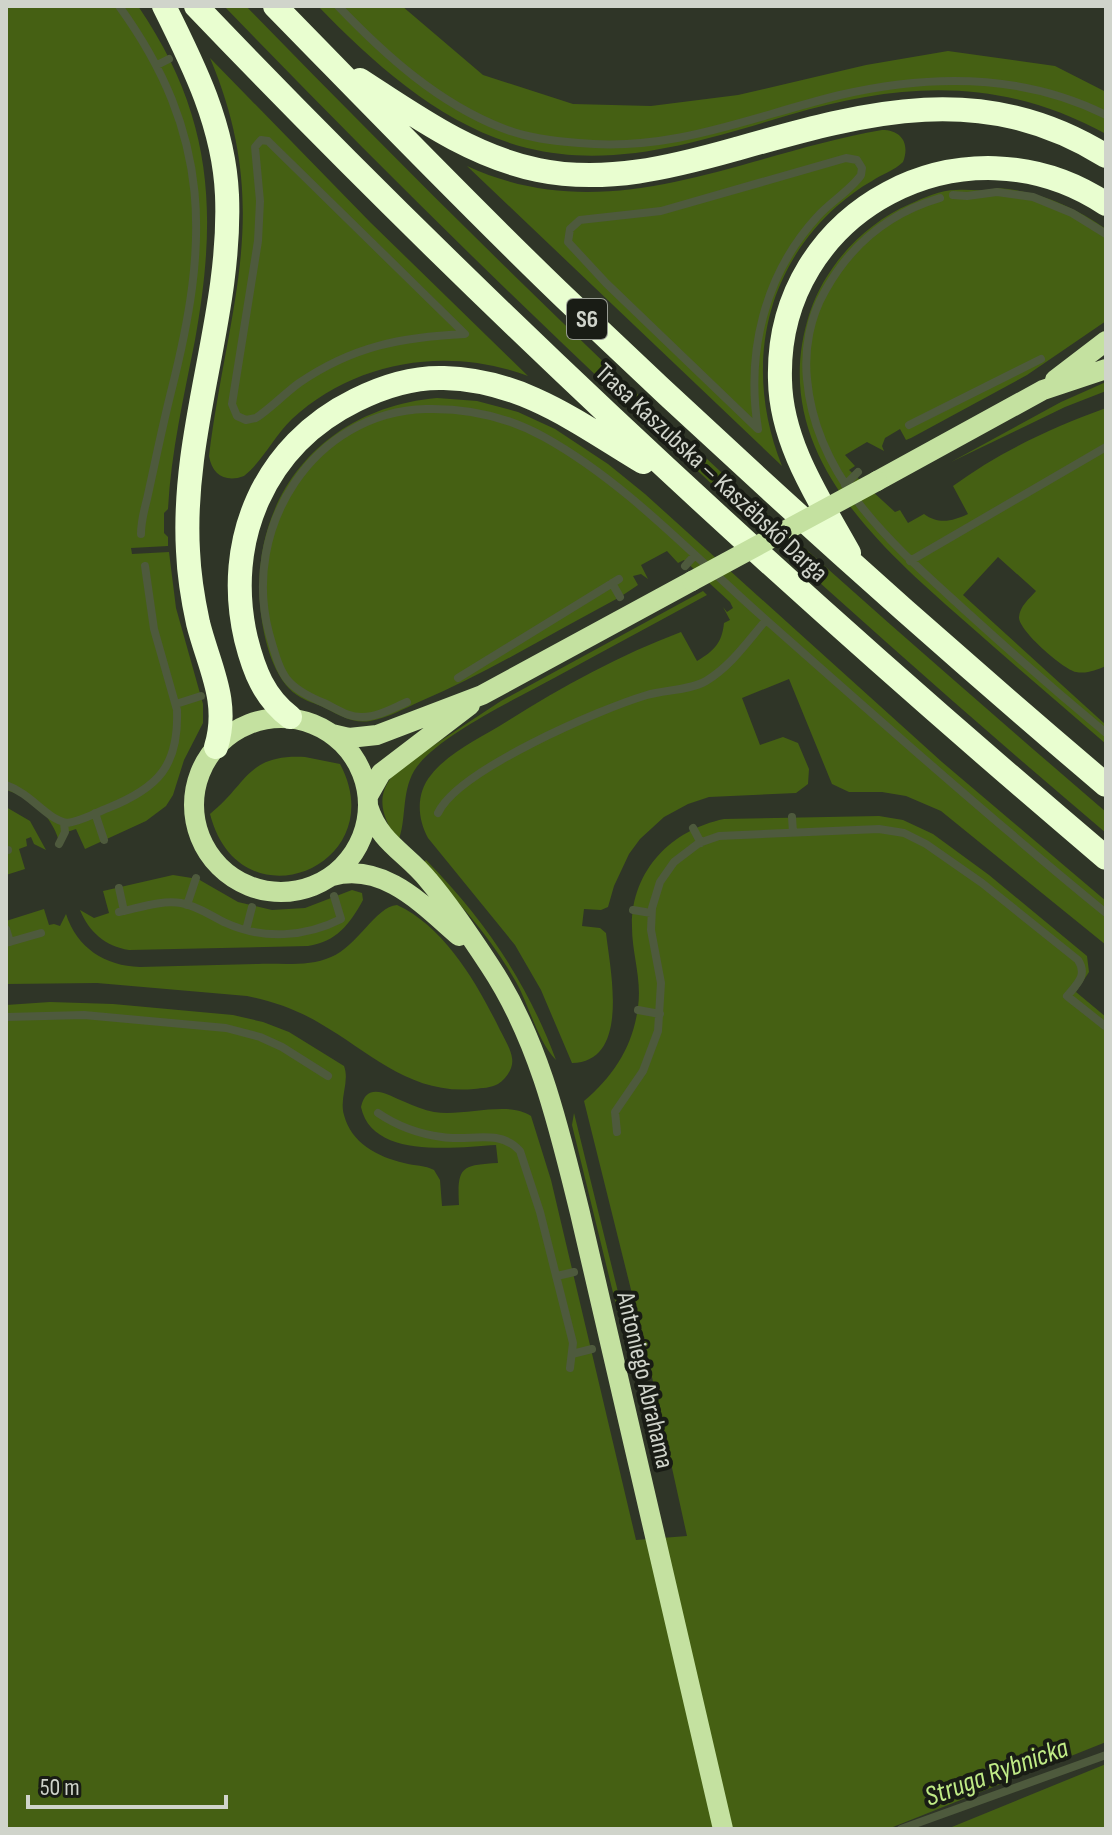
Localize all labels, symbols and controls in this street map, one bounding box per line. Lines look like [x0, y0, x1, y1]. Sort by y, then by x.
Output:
road number: S6 [567, 299, 607, 339]
street label: Trasa Kaszubska – Kaszëbskô Darga [588, 357, 834, 589]
street label: Antoniego Abrahama [609, 1288, 680, 1472]
water label: Struga Rybnicka [920, 1731, 1073, 1814]
scale bar [28, 1759, 226, 1809]
text: 50 m [40, 1773, 80, 1802]

